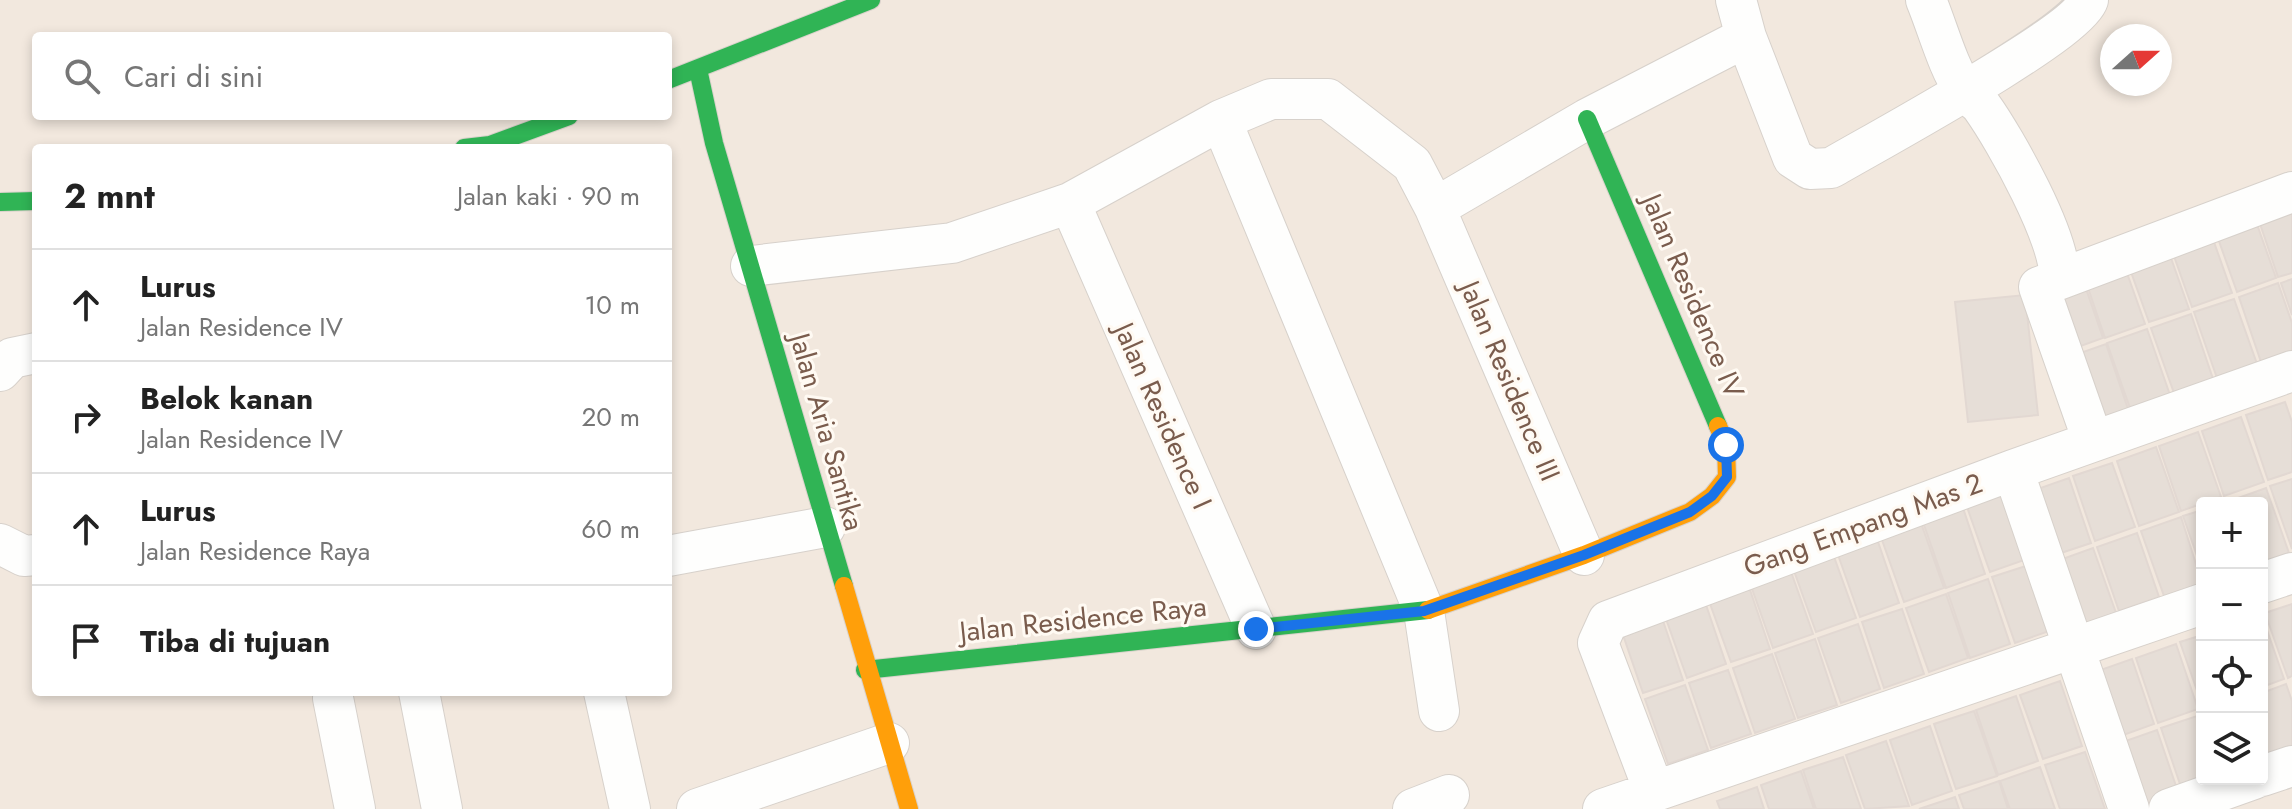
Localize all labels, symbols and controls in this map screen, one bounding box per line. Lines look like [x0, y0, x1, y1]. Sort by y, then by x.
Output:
north arrow [2100, 24, 2172, 96]
search box [32, 32, 672, 120]
icon: search [60, 54, 104, 98]
text: Cari di sini [124, 55, 263, 98]
text: 2 mnt [64, 172, 155, 221]
text: Jalan kaki · 90 m [457, 177, 640, 215]
street label: Jalan Residence IV [1630, 184, 1755, 405]
text: Lurus [140, 265, 216, 308]
street label: Jalan Residence III [1448, 271, 1571, 487]
icon: ahead [64, 283, 108, 327]
text: 10 m [585, 286, 640, 324]
text: Jalan Residence IV [140, 308, 343, 346]
street label: Jalan Residence I [1102, 313, 1222, 516]
street label: Jalan Aria Santika [778, 325, 875, 536]
text: Belok kanan [140, 377, 313, 420]
icon: right [64, 395, 108, 439]
text: 20 m [582, 398, 640, 436]
text: Jalan Residence IV [140, 420, 343, 458]
route start [1708, 427, 1744, 463]
street label: Gang Empang Mas 2 [1738, 463, 1988, 587]
text: Lurus [140, 489, 216, 532]
map controls [2196, 497, 2268, 785]
button: + [2196, 497, 2268, 569]
icon: ahead [64, 507, 108, 551]
text: 60 m [581, 510, 640, 548]
text: Jalan Residence Raya [140, 532, 370, 570]
button: − [2196, 569, 2268, 641]
street label: Jalan Residence Raya [954, 586, 1208, 653]
route end [1238, 611, 1274, 647]
icon: arrive [64, 619, 108, 663]
text: Tiba di tujuan [140, 620, 330, 663]
button: locate [2196, 641, 2268, 713]
button: layers [2196, 713, 2268, 785]

